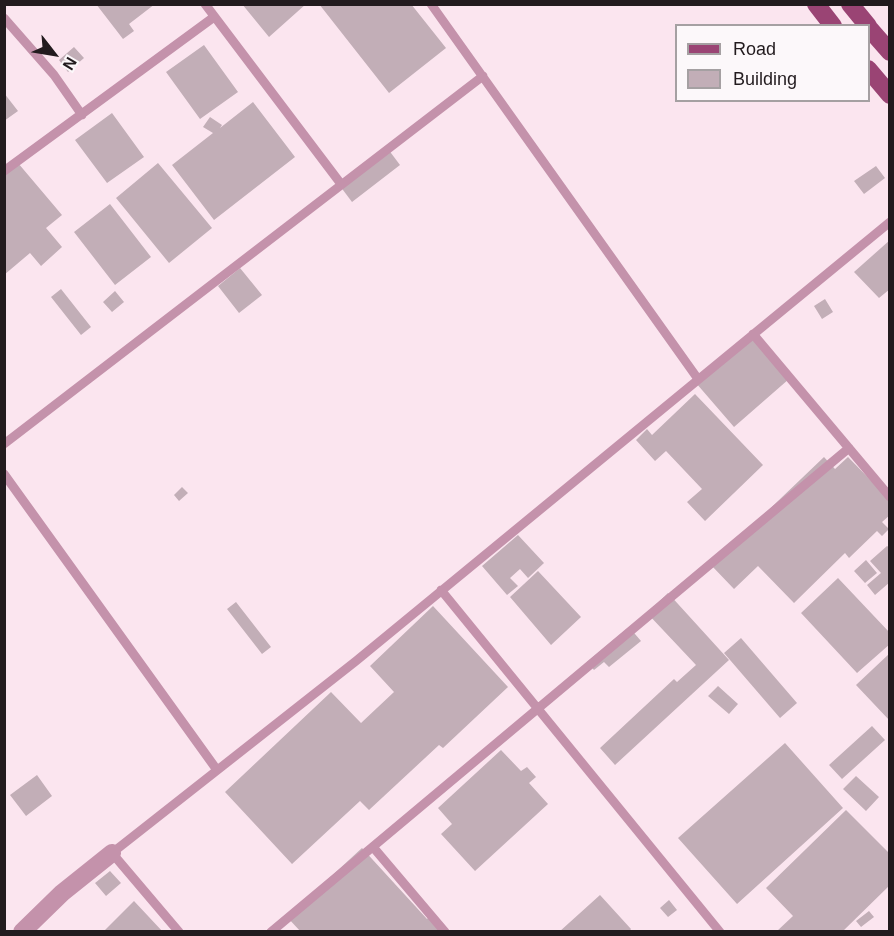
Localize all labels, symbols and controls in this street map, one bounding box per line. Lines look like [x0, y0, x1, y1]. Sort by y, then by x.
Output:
north arrow [24, 24, 84, 84]
legend [675, 24, 870, 102]
text: Road [733, 39, 776, 59]
text: N [60, 54, 80, 73]
text: Building [733, 69, 797, 89]

